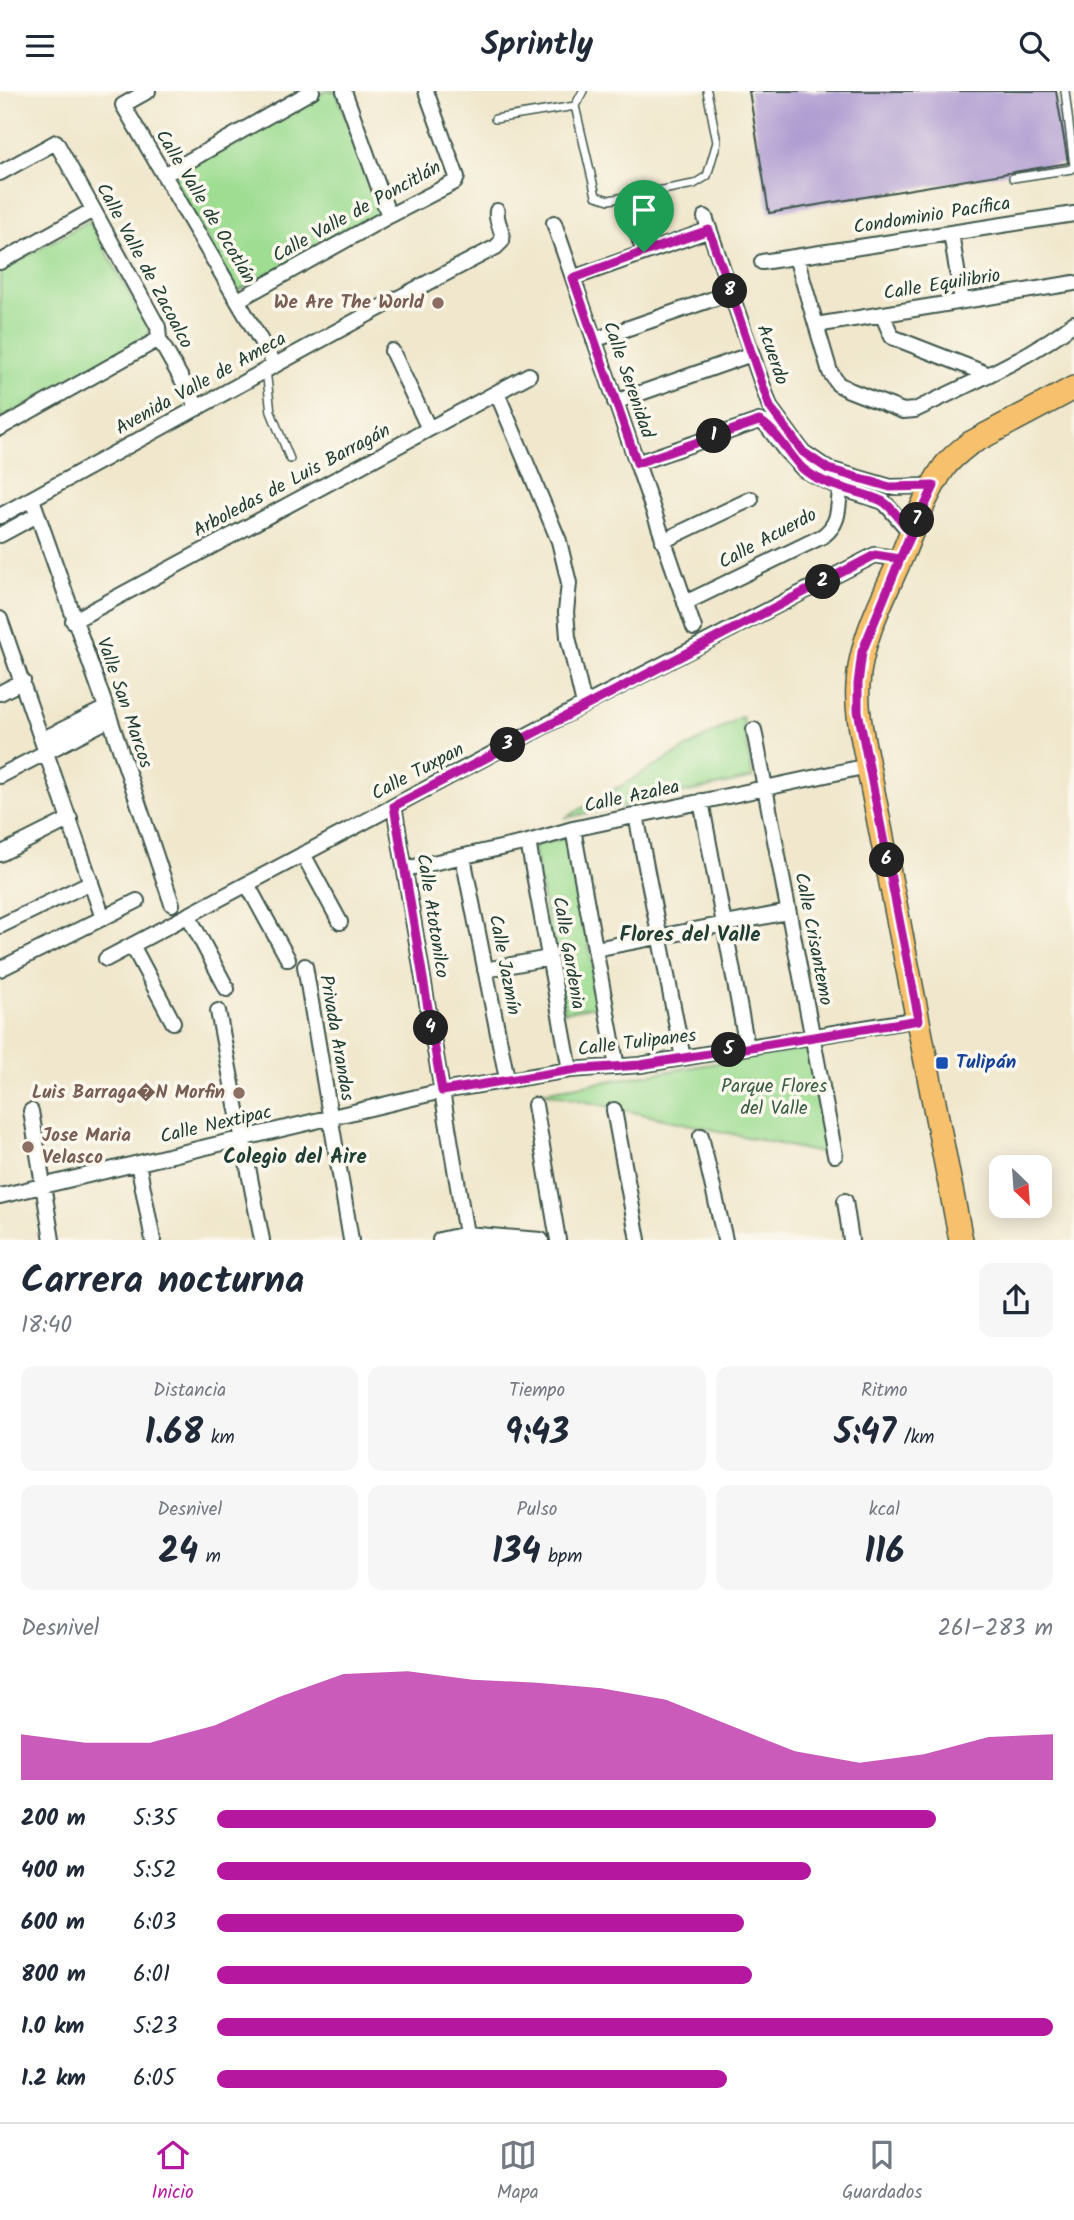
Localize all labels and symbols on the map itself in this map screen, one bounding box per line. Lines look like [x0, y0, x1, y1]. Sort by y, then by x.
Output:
street label: Calle Valle de Ocotlán [147, 124, 263, 290]
street label: Calle Valle de Poncitlán [267, 153, 447, 271]
street label: Calle Valle de Zacoalco [87, 178, 201, 354]
pin [614, 180, 674, 252]
street label: Condominio Pacífica [851, 189, 1013, 243]
street label: Calle Equilibrio [881, 261, 1003, 309]
pin: 8 [712, 273, 748, 309]
place label: We Are The World [274, 288, 425, 318]
marker: We Are The World [430, 295, 446, 311]
street label: Calle Serenidad [594, 318, 662, 443]
street label: Acuerdo [748, 321, 796, 389]
street label: Avenida Valle de Ameca [110, 324, 292, 444]
street label: Arboledas de Luis Barragán [188, 416, 396, 546]
pin: 1 [696, 419, 732, 453]
street label: Calle Acuerdo [713, 500, 823, 578]
pin: 7 [900, 503, 934, 537]
pin: 2 [806, 565, 840, 599]
street label: Valle San Marcos [88, 634, 160, 772]
pin: 3 [490, 727, 526, 763]
street label: Calle Tuxpan [366, 735, 470, 809]
street label: Calle Azalea [582, 772, 682, 822]
pin: 6 [870, 843, 904, 877]
street label: Calle Atotonilco [407, 852, 457, 980]
street label: Calle Crisantemo [785, 870, 841, 1008]
street label: Calle Gardenia [543, 894, 593, 1012]
street label: Calle Jazmín [480, 912, 528, 1018]
district label: Flores del Valle [620, 919, 760, 952]
street label: Privada Arandas [310, 973, 362, 1103]
pin: 4 [414, 1011, 448, 1045]
street label: Calle Tulipanes [576, 1021, 698, 1065]
pin: 5 [712, 1033, 746, 1067]
place label: Tulipán [956, 1048, 1016, 1078]
marker: Tulipán [934, 1055, 950, 1071]
park label: Parque Flores del Valle [721, 1072, 827, 1124]
place label: Luis Barraga�N Morfin [32, 1078, 225, 1108]
marker: Luis Barraga�N Morfin [231, 1085, 247, 1101]
street label: Calle Nextipac [157, 1098, 275, 1152]
place label: Jose Maria Velasco [42, 1121, 131, 1173]
marker: Jose Maria Velasco [20, 1139, 36, 1155]
district label: Colegio del Aire [223, 1141, 367, 1174]
north arrow [989, 1155, 1052, 1218]

